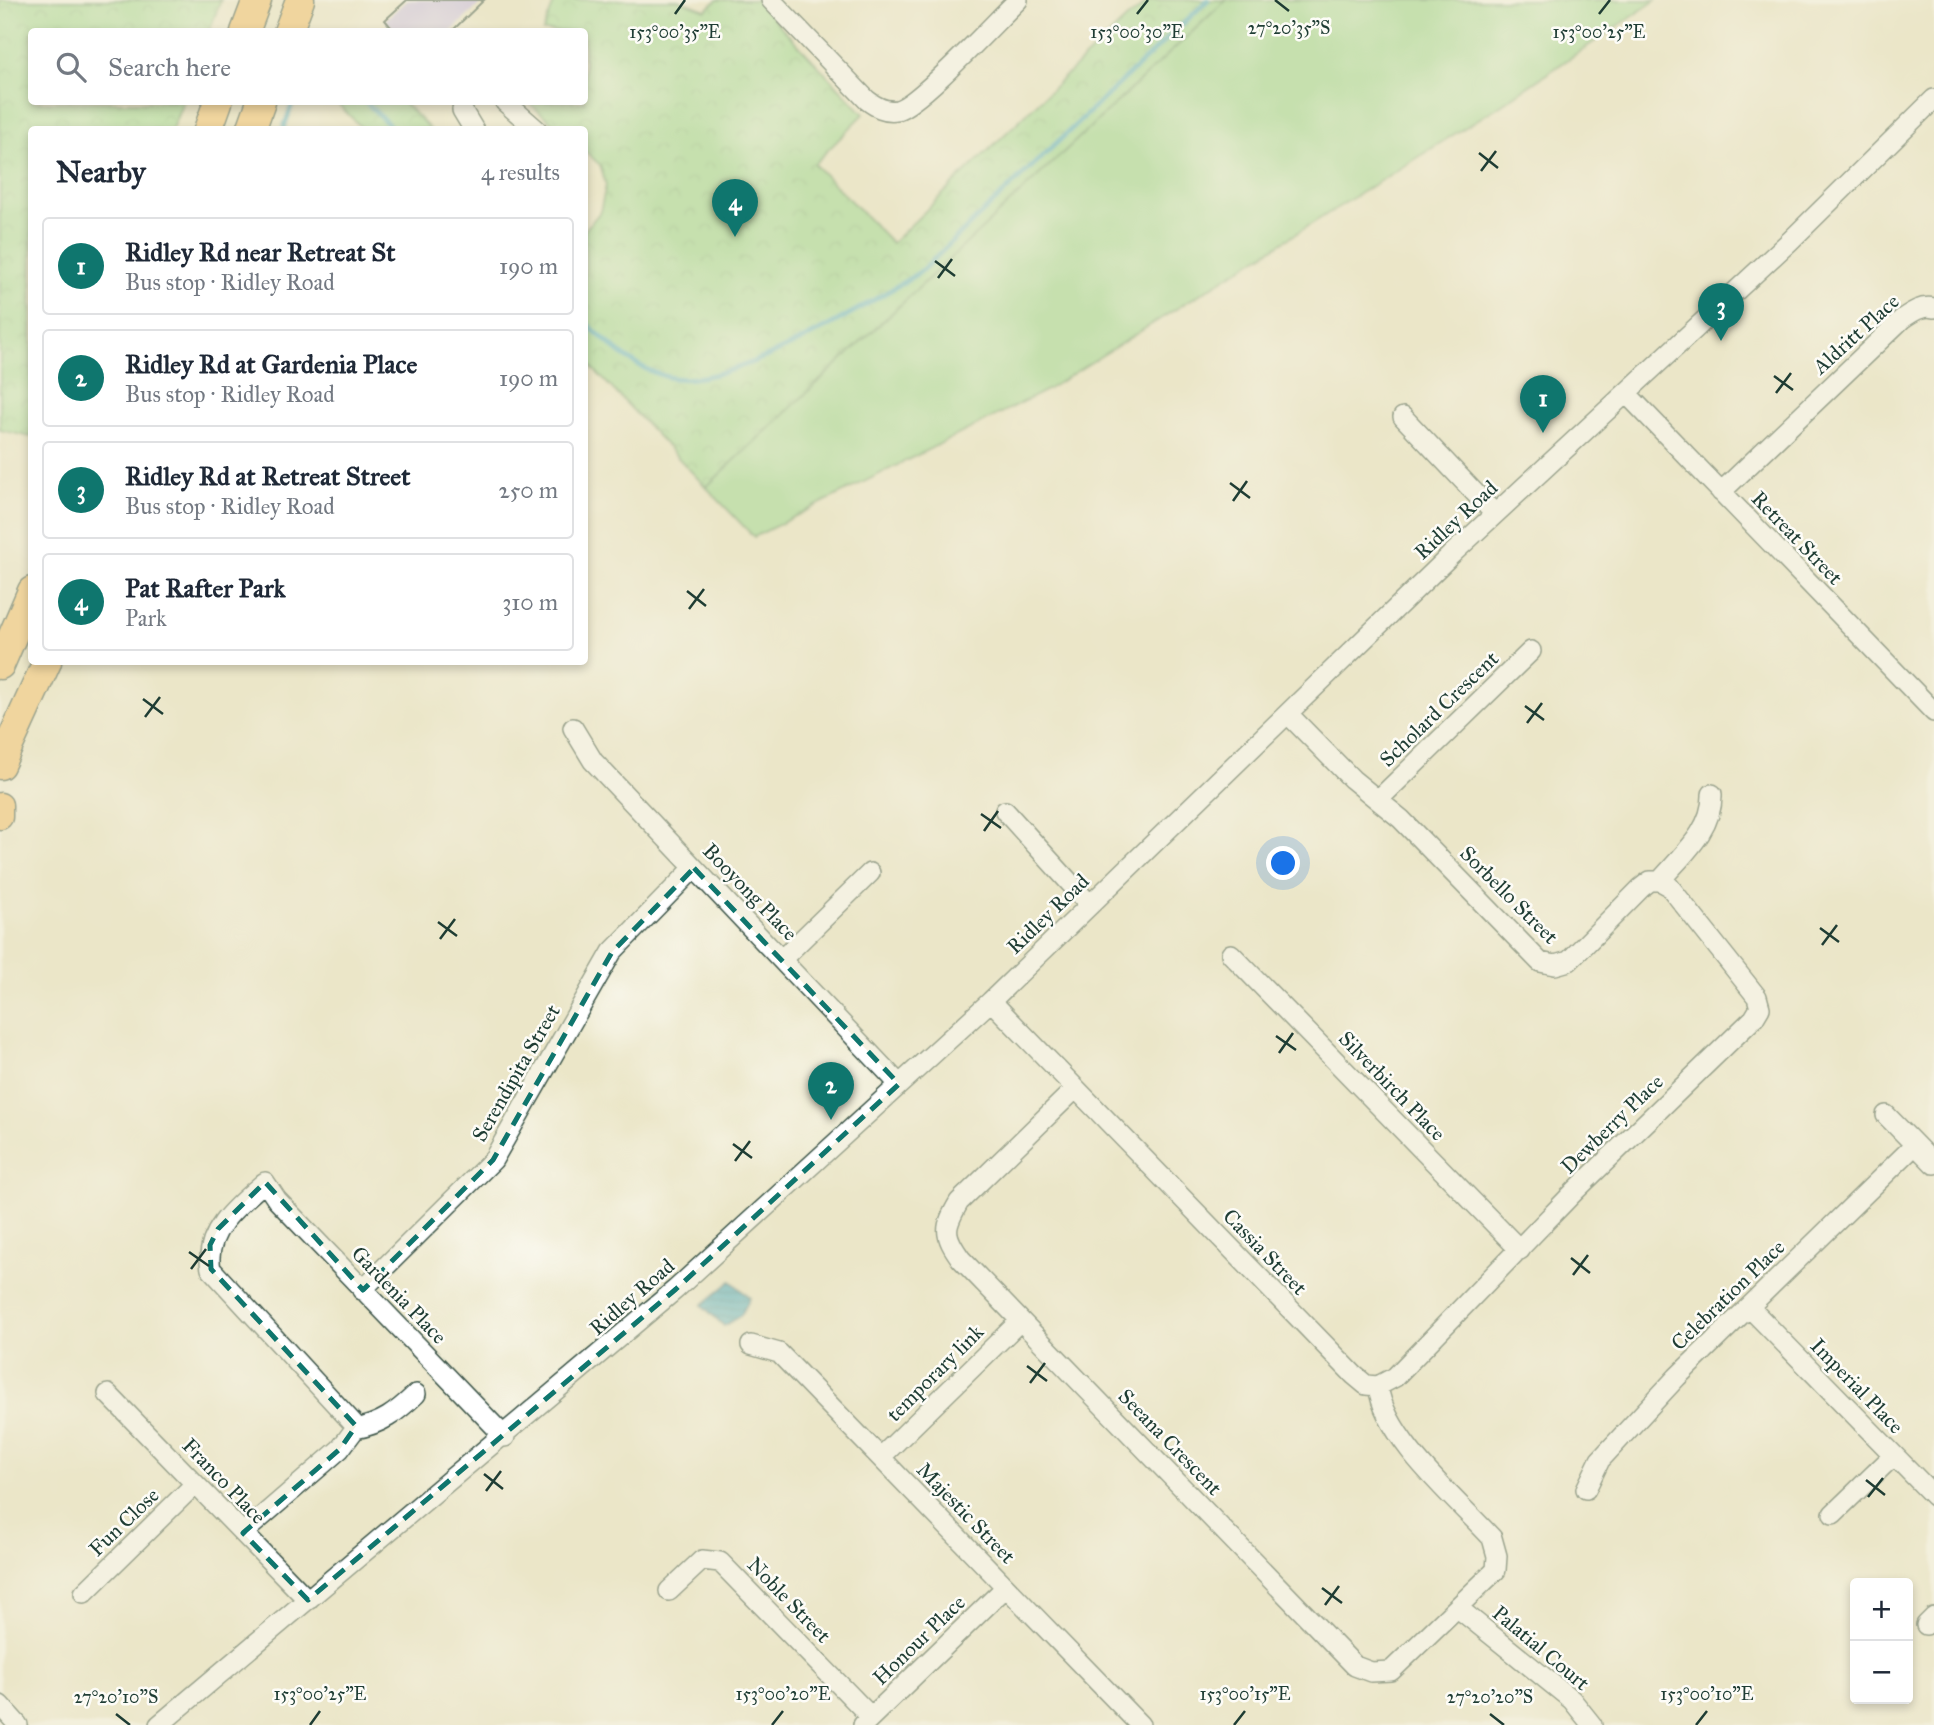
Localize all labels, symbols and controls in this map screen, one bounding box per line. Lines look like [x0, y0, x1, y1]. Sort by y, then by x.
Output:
text: 27°20'35"S [1248, 17, 1330, 39]
text: 153°00'35"E [629, 21, 721, 43]
text: 153°00'30"E [1090, 21, 1184, 43]
text: 153°00'25"E [1553, 21, 1646, 43]
search box [28, 28, 588, 105]
icon: search [52, 48, 90, 86]
text: Search here [108, 51, 231, 83]
text: Nearby [56, 154, 146, 190]
text: 4 results [481, 158, 560, 186]
pin: 4 [712, 179, 758, 237]
text: Ridley Rd near Retreat St [125, 236, 395, 268]
text: 1 [76, 252, 86, 280]
text: 190 m [499, 252, 558, 280]
text: Bus stop · Ridley Road [125, 268, 335, 296]
pin: 3 [1698, 283, 1744, 341]
street label: Aldritt Place [1807, 288, 1905, 380]
text: Ridley Rd at Gardenia Place [125, 348, 417, 380]
text: 2 [75, 364, 87, 392]
text: 190 m [499, 364, 558, 392]
pin: 1 [1520, 375, 1566, 433]
text: Bus stop · Ridley Road [125, 380, 335, 408]
text: Ridley Rd at Retreat Street [125, 460, 410, 492]
street label: Ridley Road [1409, 475, 1503, 565]
text: 3 [76, 476, 86, 504]
text: 250 m [498, 476, 558, 504]
street label: Retreat Street [1746, 486, 1849, 591]
text: Bus stop · Ridley Road [125, 492, 335, 520]
text: Pat Rafter Park [125, 572, 286, 604]
text: 4 [75, 588, 87, 616]
text: 310 m [502, 588, 558, 616]
text: Park [125, 604, 167, 632]
street label: Scholard Crescent [1374, 645, 1504, 772]
street label: Booyong Place [697, 838, 803, 946]
street label: Sorbello Street [1454, 840, 1564, 950]
your location [1266, 846, 1300, 880]
street label: Ridley Road [1001, 868, 1095, 960]
street label: Serendipita Street [466, 999, 566, 1146]
street label: Silverbirch Place [1333, 1026, 1451, 1147]
pin: 2 [808, 1062, 854, 1120]
street label: Dewberry Place [1555, 1069, 1669, 1179]
street label: Cassia Street [1217, 1203, 1313, 1301]
street label: Celebration Place [1666, 1234, 1791, 1356]
street label: Gardenia Place [346, 1241, 452, 1350]
street label: Ridley Road [584, 1253, 680, 1341]
street label: temporary link [881, 1319, 989, 1427]
street label: Imperial Place [1805, 1333, 1909, 1439]
street label: Seeana Crescent [1113, 1383, 1228, 1501]
street label: Franco Place [177, 1433, 272, 1530]
street label: Majestic Street [911, 1457, 1021, 1569]
street label: Fun Close [83, 1482, 165, 1562]
street label: Noble Street [742, 1552, 837, 1649]
map controls [1850, 1578, 1913, 1704]
button: + [1850, 1578, 1913, 1641]
street label: Honour Place [867, 1589, 971, 1691]
street label: Palatial Court [1487, 1600, 1595, 1697]
button: − [1850, 1641, 1913, 1704]
text: 153°00'25"E [274, 1683, 367, 1705]
text: 153°00'20"E [735, 1683, 831, 1705]
text: 153°00'15"E [1199, 1683, 1291, 1705]
text: 153°00'10"E [1660, 1683, 1754, 1705]
text: 27°20'10"S [74, 1686, 158, 1708]
text: 27°20'20"S [1447, 1686, 1533, 1708]

